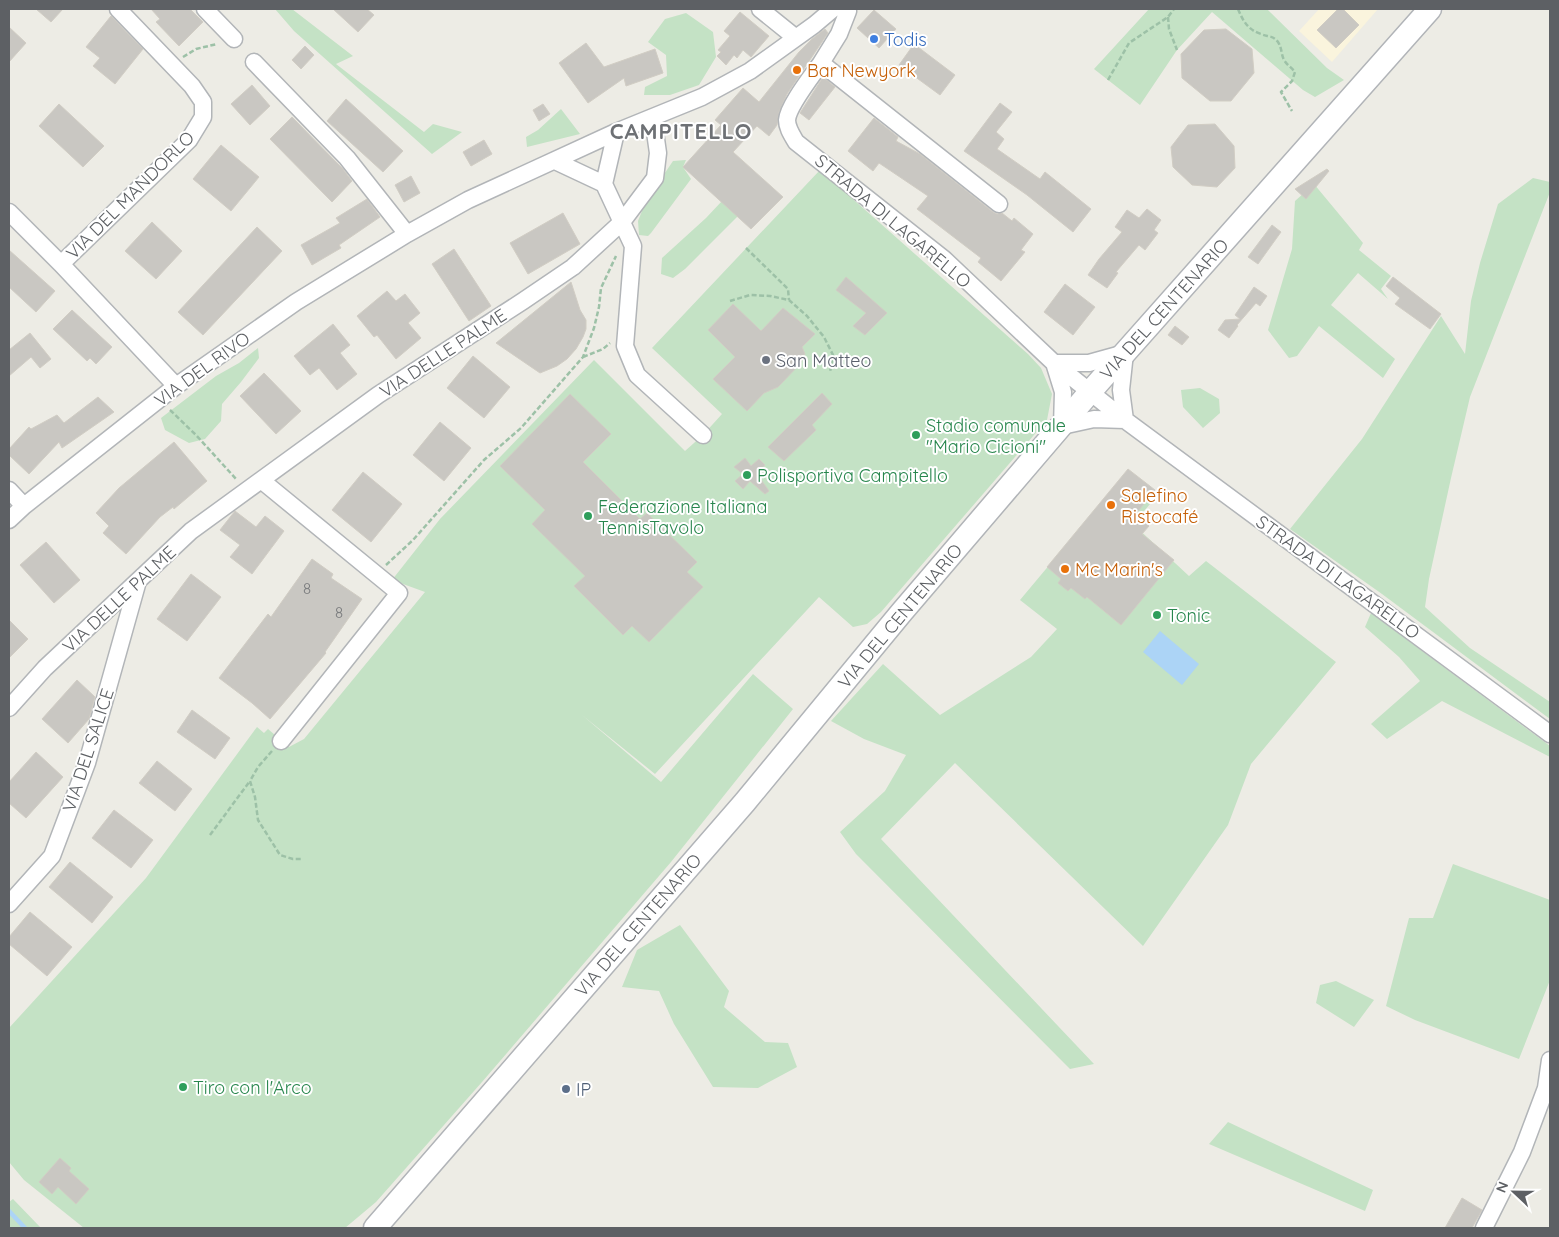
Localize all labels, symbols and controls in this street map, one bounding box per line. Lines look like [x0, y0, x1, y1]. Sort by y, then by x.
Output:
place label: Todis [884, 28, 927, 51]
marker: Todis [868, 33, 880, 45]
place label: Bar Newyork [807, 59, 916, 82]
marker: Bar Newyork [791, 64, 803, 76]
district label: CAMPITELLO [610, 117, 752, 145]
street label: VIA DEL MANDORLO [61, 126, 199, 264]
street label: STRADA DI LAGARELLO [810, 149, 976, 293]
street label: VIA DEL CENTENARIO [1095, 234, 1233, 384]
street label: VIA DELLE PALME [375, 303, 511, 403]
street label: VIA DEL RIVO [150, 327, 254, 411]
place label: San Matteo [776, 349, 871, 372]
marker: San Matteo [760, 354, 772, 366]
place label: Stadio comunale "Mario Cicioni" [926, 414, 1066, 458]
marker: Stadio comunale "Mario Cicioni" [910, 429, 922, 441]
place label: Polisportiva Campitello [757, 464, 948, 487]
marker: Polisportiva Campitello [741, 469, 753, 481]
place label: Salefino Ristocafé [1121, 484, 1198, 528]
place label: Federazione Italiana TennisTavolo [598, 495, 767, 539]
marker: Salefino Ristocafé [1105, 499, 1117, 511]
marker: Federazione Italiana TennisTavolo [582, 510, 594, 522]
street label: STRADA DI LAGARELLO [1252, 510, 1424, 644]
street label: VIA DEL CENTENARIO [833, 539, 967, 693]
street label: VIA DELLE PALME [57, 541, 181, 657]
place label: Mc Marin's [1075, 558, 1163, 581]
marker: Mc Marin's [1059, 563, 1071, 575]
house number: 8 [303, 579, 311, 598]
house number: 8 [335, 603, 343, 622]
place label: Tonic [1167, 604, 1210, 627]
marker: Tonic [1151, 609, 1163, 621]
street label: VIA DEL SALICE [57, 685, 119, 815]
street label: VIA DEL CENTENARIO [570, 849, 706, 1001]
place label: Tiro con l'Arco [193, 1076, 312, 1099]
place label: IP [576, 1078, 591, 1101]
marker: Tiro con l'Arco [177, 1081, 189, 1093]
marker: IP [560, 1083, 572, 1095]
north arrow [1489, 1167, 1539, 1217]
text: N [1492, 1179, 1512, 1195]

